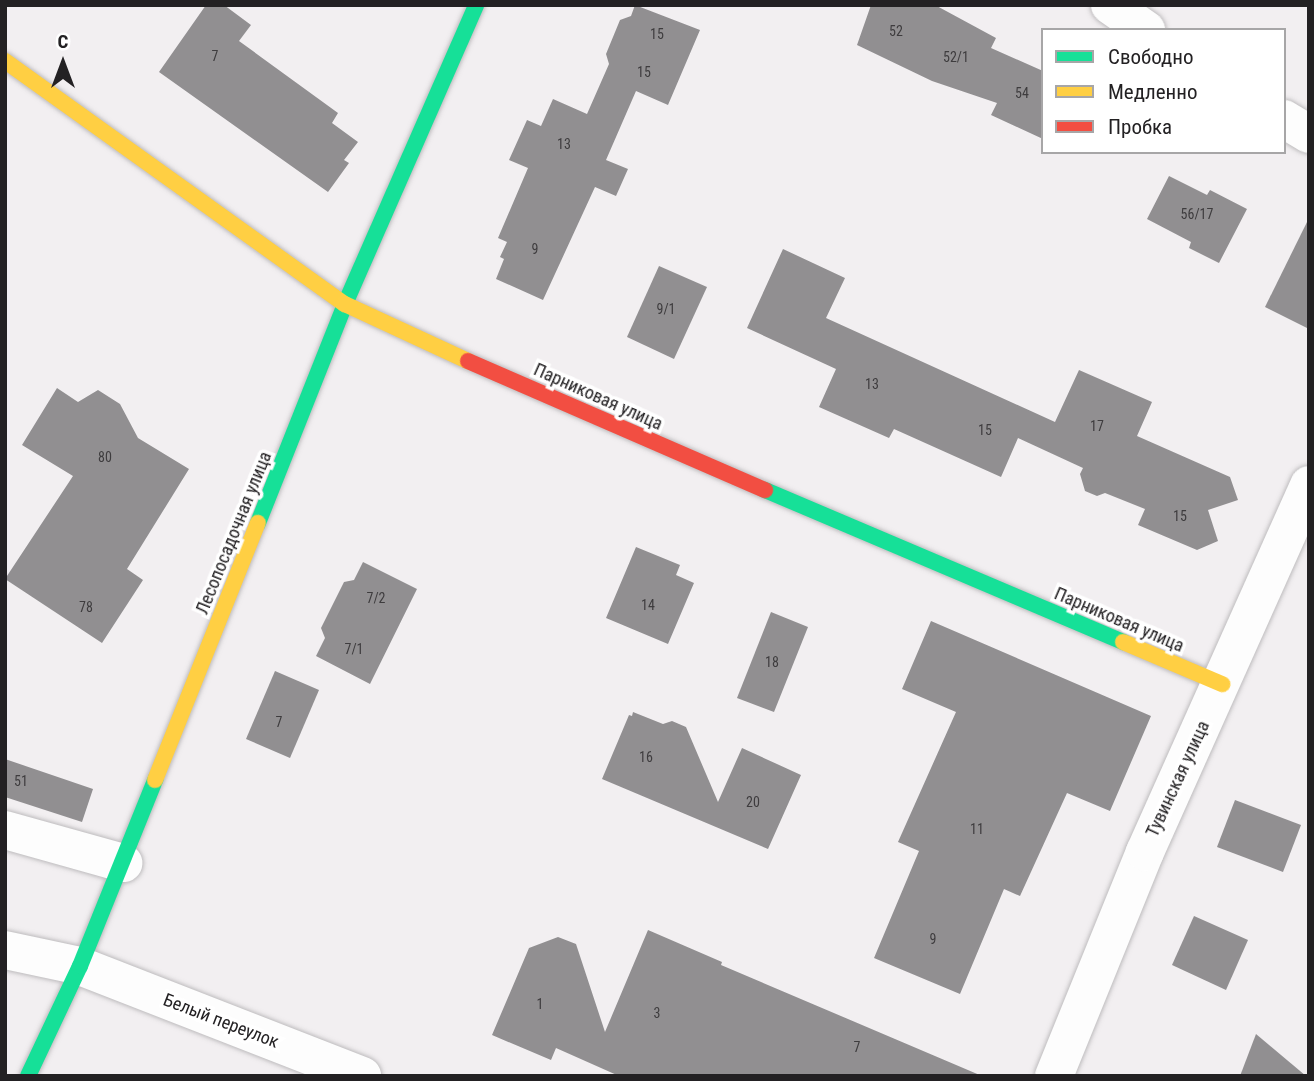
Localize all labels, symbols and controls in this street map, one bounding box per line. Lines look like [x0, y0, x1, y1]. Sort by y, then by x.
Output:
house number: 52 [889, 23, 903, 39]
house number: 15 [650, 26, 664, 42]
north arrow [28, 28, 98, 98]
legend [1041, 28, 1286, 154]
text: С [58, 30, 68, 53]
text: Свободно [1108, 45, 1194, 69]
house number: 7 [212, 48, 218, 64]
house number: 52/1 [943, 49, 969, 65]
house number: 15 [637, 64, 651, 80]
text: Медленно [1108, 80, 1197, 104]
house number: 54 [1015, 85, 1029, 101]
text: Пробка [1108, 115, 1172, 139]
house number: 13 [557, 136, 571, 152]
house number: 56/17 [1181, 206, 1213, 222]
house number: 9 [532, 241, 538, 257]
house number: 9/1 [656, 301, 676, 317]
street label: Парниковая улица [530, 359, 666, 435]
house number: 13 [865, 376, 879, 392]
house number: 17 [1090, 418, 1104, 434]
house number: 15 [978, 422, 992, 438]
house number: 80 [98, 449, 112, 465]
street label: Лесопосадочная улица [191, 449, 277, 617]
house number: 15 [1173, 508, 1187, 524]
street label: Парниковая улица [1051, 583, 1187, 657]
house number: 7/2 [366, 590, 386, 606]
house number: 14 [641, 597, 655, 613]
house number: 78 [79, 599, 93, 615]
house number: 7/1 [344, 641, 364, 657]
house number: 18 [765, 654, 779, 670]
house number: 7 [276, 714, 282, 730]
street label: Тувинская улица [1142, 718, 1214, 840]
house number: 16 [639, 749, 653, 765]
house number: 51 [14, 773, 28, 789]
house number: 20 [746, 794, 760, 810]
house number: 11 [970, 821, 984, 837]
house number: 9 [930, 931, 936, 947]
street label: Белый переулок [160, 989, 282, 1053]
house number: 1 [537, 996, 543, 1012]
house number: 3 [654, 1005, 660, 1021]
house number: 7 [854, 1039, 860, 1055]

